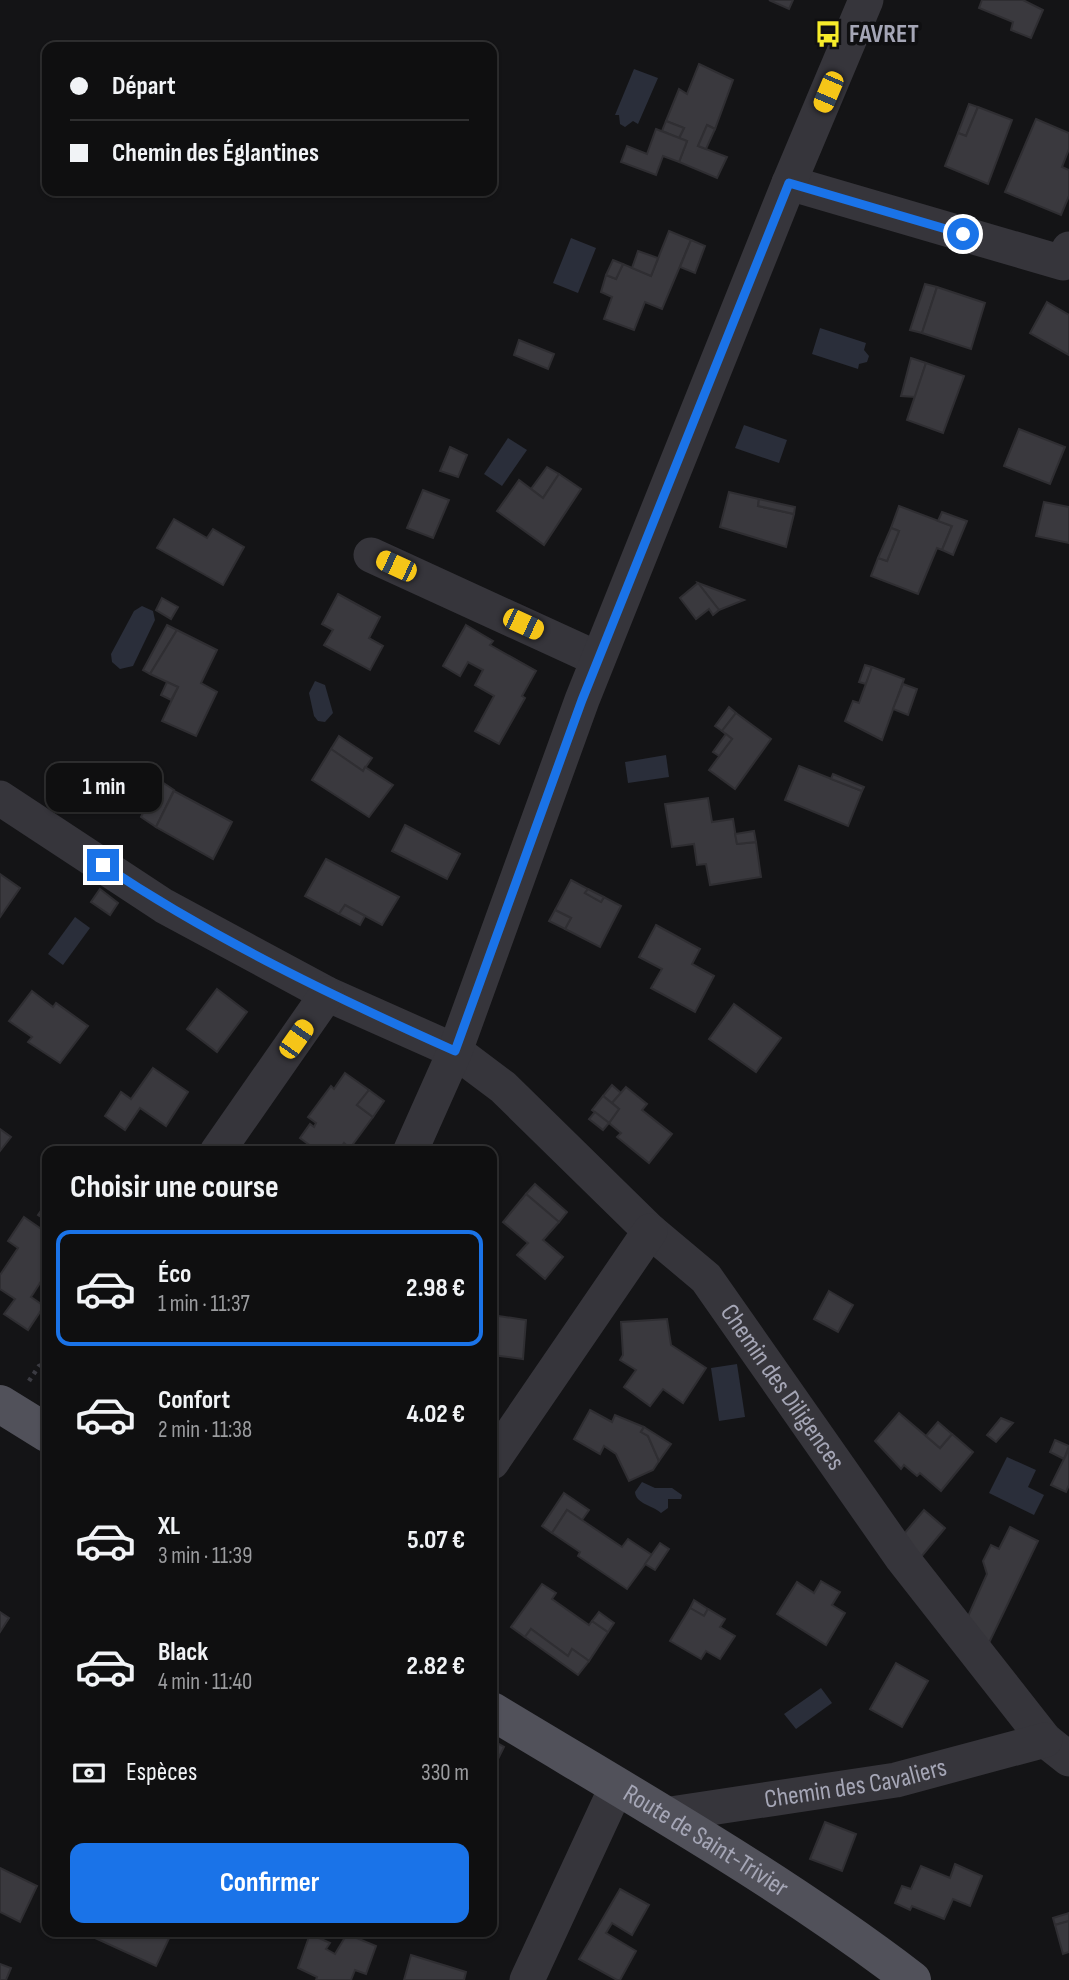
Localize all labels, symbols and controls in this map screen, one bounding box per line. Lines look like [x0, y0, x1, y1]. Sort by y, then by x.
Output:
bus stop icon: FAVRET [813, 19, 843, 49]
place label: FAVRET [849, 19, 919, 50]
car [811, 69, 846, 115]
text: Départ [112, 71, 175, 102]
text: Chemin des Églantines [112, 138, 319, 169]
route start [947, 218, 979, 250]
car [373, 548, 420, 584]
car [500, 606, 547, 642]
callout: 1 min [45, 764, 161, 812]
text: 1 min [83, 773, 125, 801]
route end [87, 849, 119, 881]
car [276, 1016, 317, 1062]
text: Choisir une course [70, 1168, 279, 1207]
icon: car [74, 1257, 137, 1320]
text: Éco [158, 1259, 191, 1290]
text: 2.98 € [406, 1273, 465, 1304]
text: 1 min · 11:37 [158, 1290, 250, 1318]
street label: Chemin des Diligences [714, 1298, 851, 1476]
icon: car [74, 1383, 137, 1446]
text: Confort [158, 1385, 230, 1416]
text: 4.02 € [406, 1399, 465, 1430]
text: 2 min · 11:38 [158, 1416, 252, 1444]
icon: car [74, 1509, 137, 1572]
text: XL [158, 1511, 180, 1542]
text: 5.07 € [407, 1525, 465, 1556]
text: 3 min · 11:39 [158, 1542, 252, 1570]
icon: car [74, 1635, 137, 1698]
text: Black [158, 1637, 208, 1668]
text: 2.82 € [407, 1651, 465, 1682]
text: 4 min · 11:40 [158, 1668, 252, 1696]
street label: Chemin des Cavaliers [762, 1752, 950, 1815]
icon: cash [70, 1754, 108, 1792]
text: Espèces [126, 1757, 197, 1788]
text: 330 m [421, 1759, 469, 1787]
street label: Route de Saint-Trivier [618, 1778, 795, 1904]
button: Confirmer [70, 1843, 469, 1923]

